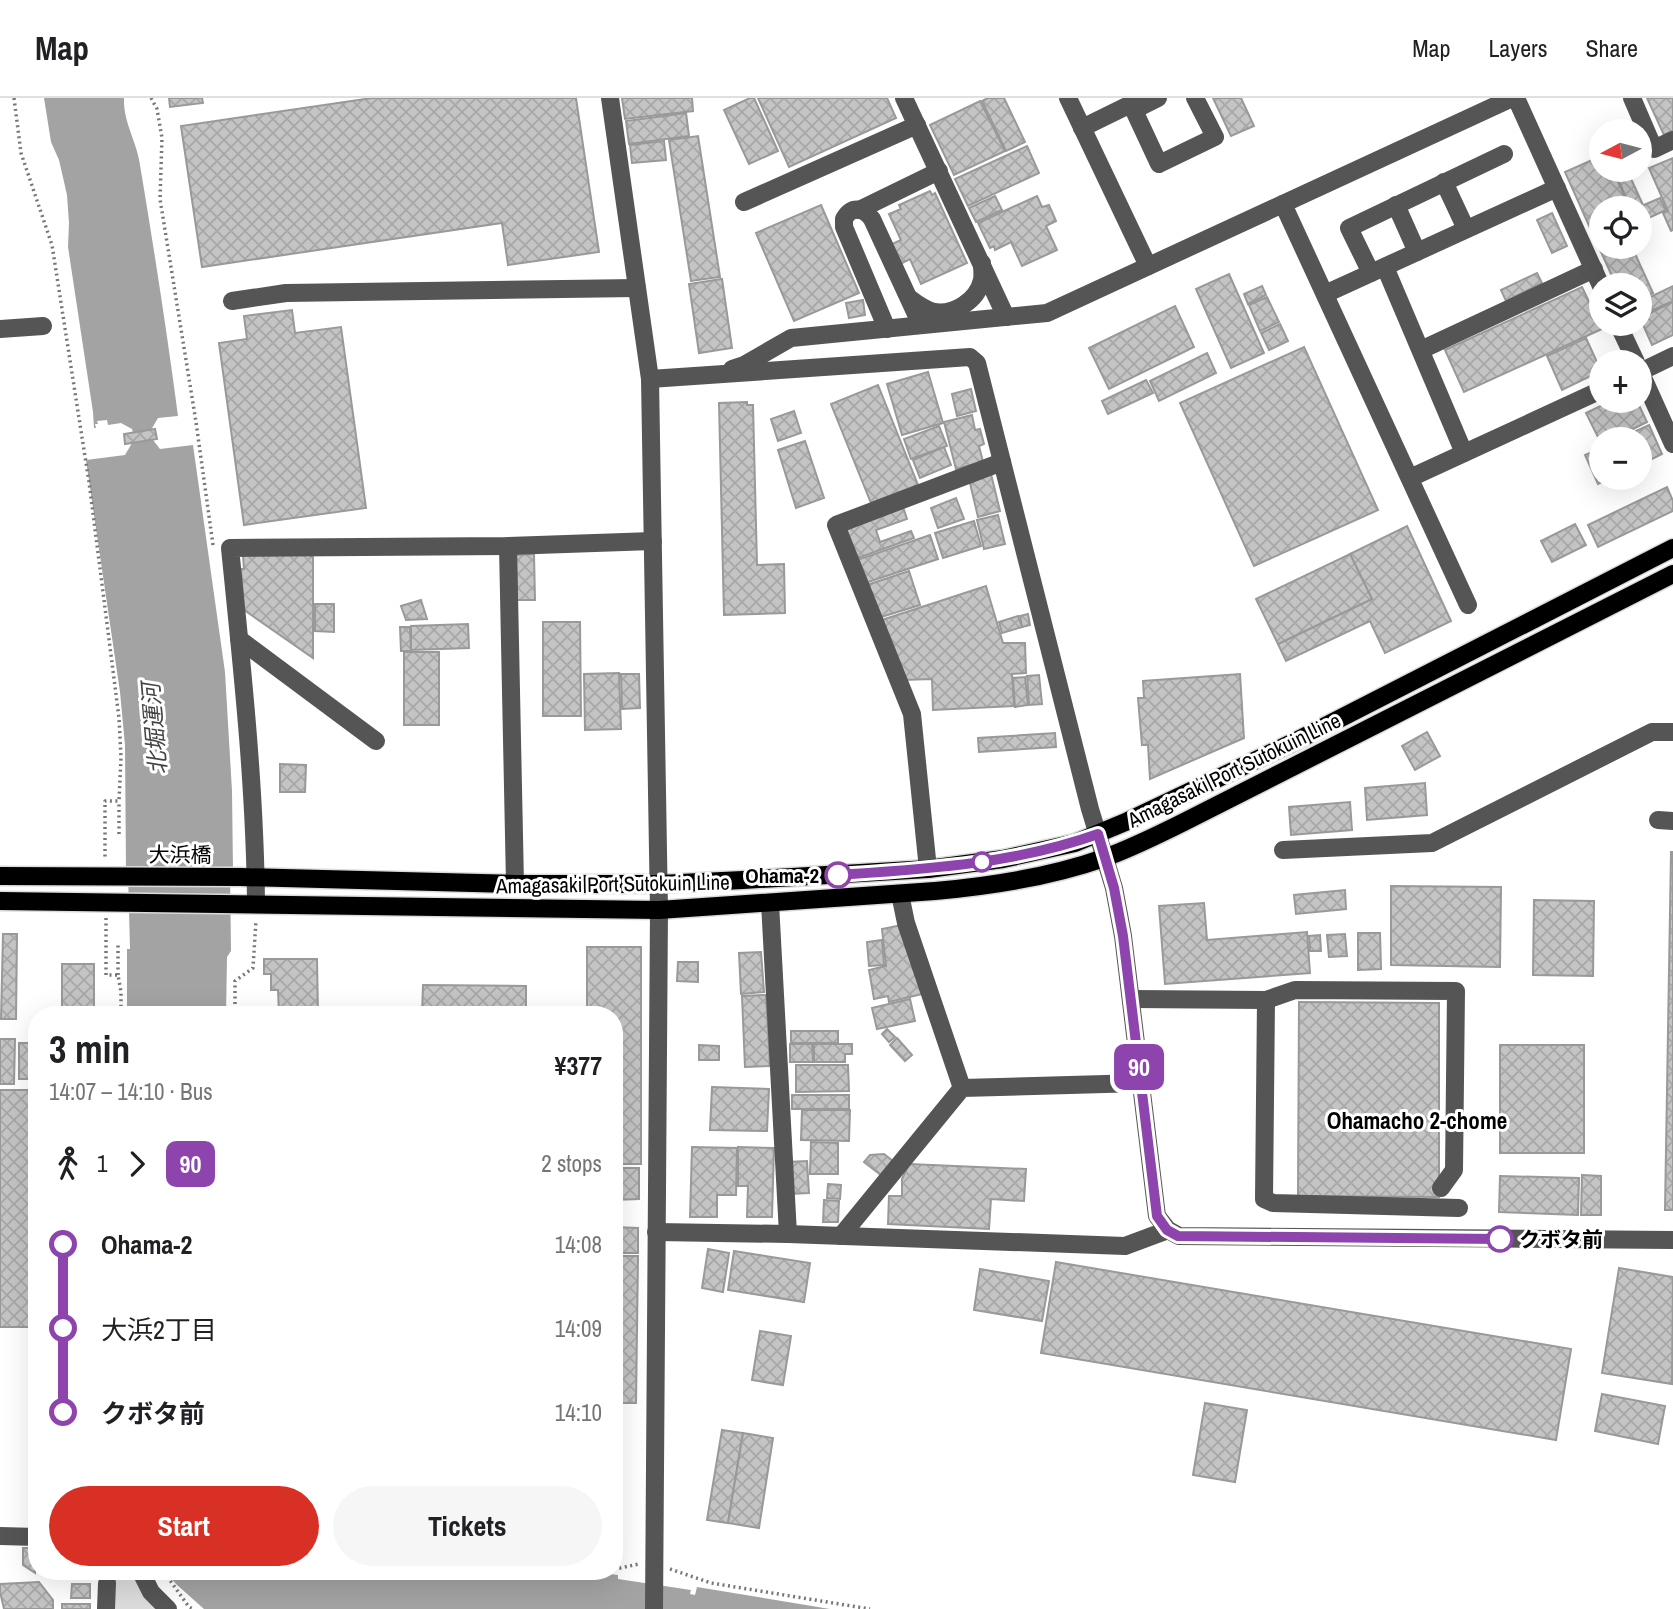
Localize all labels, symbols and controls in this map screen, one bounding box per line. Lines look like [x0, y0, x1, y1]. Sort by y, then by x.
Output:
text: Map [35, 26, 89, 70]
text: Map [1412, 32, 1450, 64]
text: Layers [1488, 32, 1547, 64]
text: Share [1585, 32, 1638, 64]
north arrow [1589, 119, 1652, 182]
map controls [1589, 119, 1652, 490]
button: locate [1589, 196, 1652, 259]
button: layers [1589, 273, 1652, 336]
button: + [1589, 350, 1652, 413]
button: − [1589, 427, 1652, 490]
water label: 北堀運河 [134, 678, 173, 776]
street label: Amagasaki Port Sutokuin Line [1122, 706, 1345, 835]
street label: 大浜橋 [149, 840, 212, 869]
unlabelled marker [972, 852, 992, 872]
place label: Ohama-2 [745, 861, 819, 890]
marker: Ohama-2 [825, 862, 851, 888]
street label: Amagasaki Port Sutokuin Line [495, 867, 730, 901]
text: 3 min [49, 1024, 130, 1075]
line badge: 90 [1108, 1044, 1170, 1090]
text: ¥377 [555, 1048, 602, 1083]
text: 90 [1128, 1051, 1150, 1083]
text: 14:07 – 14:10 · Bus [49, 1076, 213, 1107]
district label: Ohamacho 2-chome [1327, 1105, 1507, 1136]
icon: walk [49, 1145, 87, 1183]
icon: forward [118, 1145, 156, 1183]
text: 1 [97, 1148, 108, 1179]
text: 90 [180, 1148, 201, 1180]
text: 2 stops [541, 1148, 602, 1179]
place label: クボタ前 [1519, 1225, 1603, 1254]
marker: クボタ前 [1487, 1226, 1513, 1252]
text: Ohama-2 [101, 1227, 192, 1262]
text: 14:08 [555, 1229, 602, 1260]
text: 大浜2丁目 [101, 1312, 217, 1347]
text: 14:09 [555, 1313, 602, 1344]
text: クボタ前 [101, 1396, 205, 1431]
text: 14:10 [555, 1397, 602, 1428]
button: Start [49, 1486, 319, 1566]
button: Tickets [333, 1486, 602, 1566]

